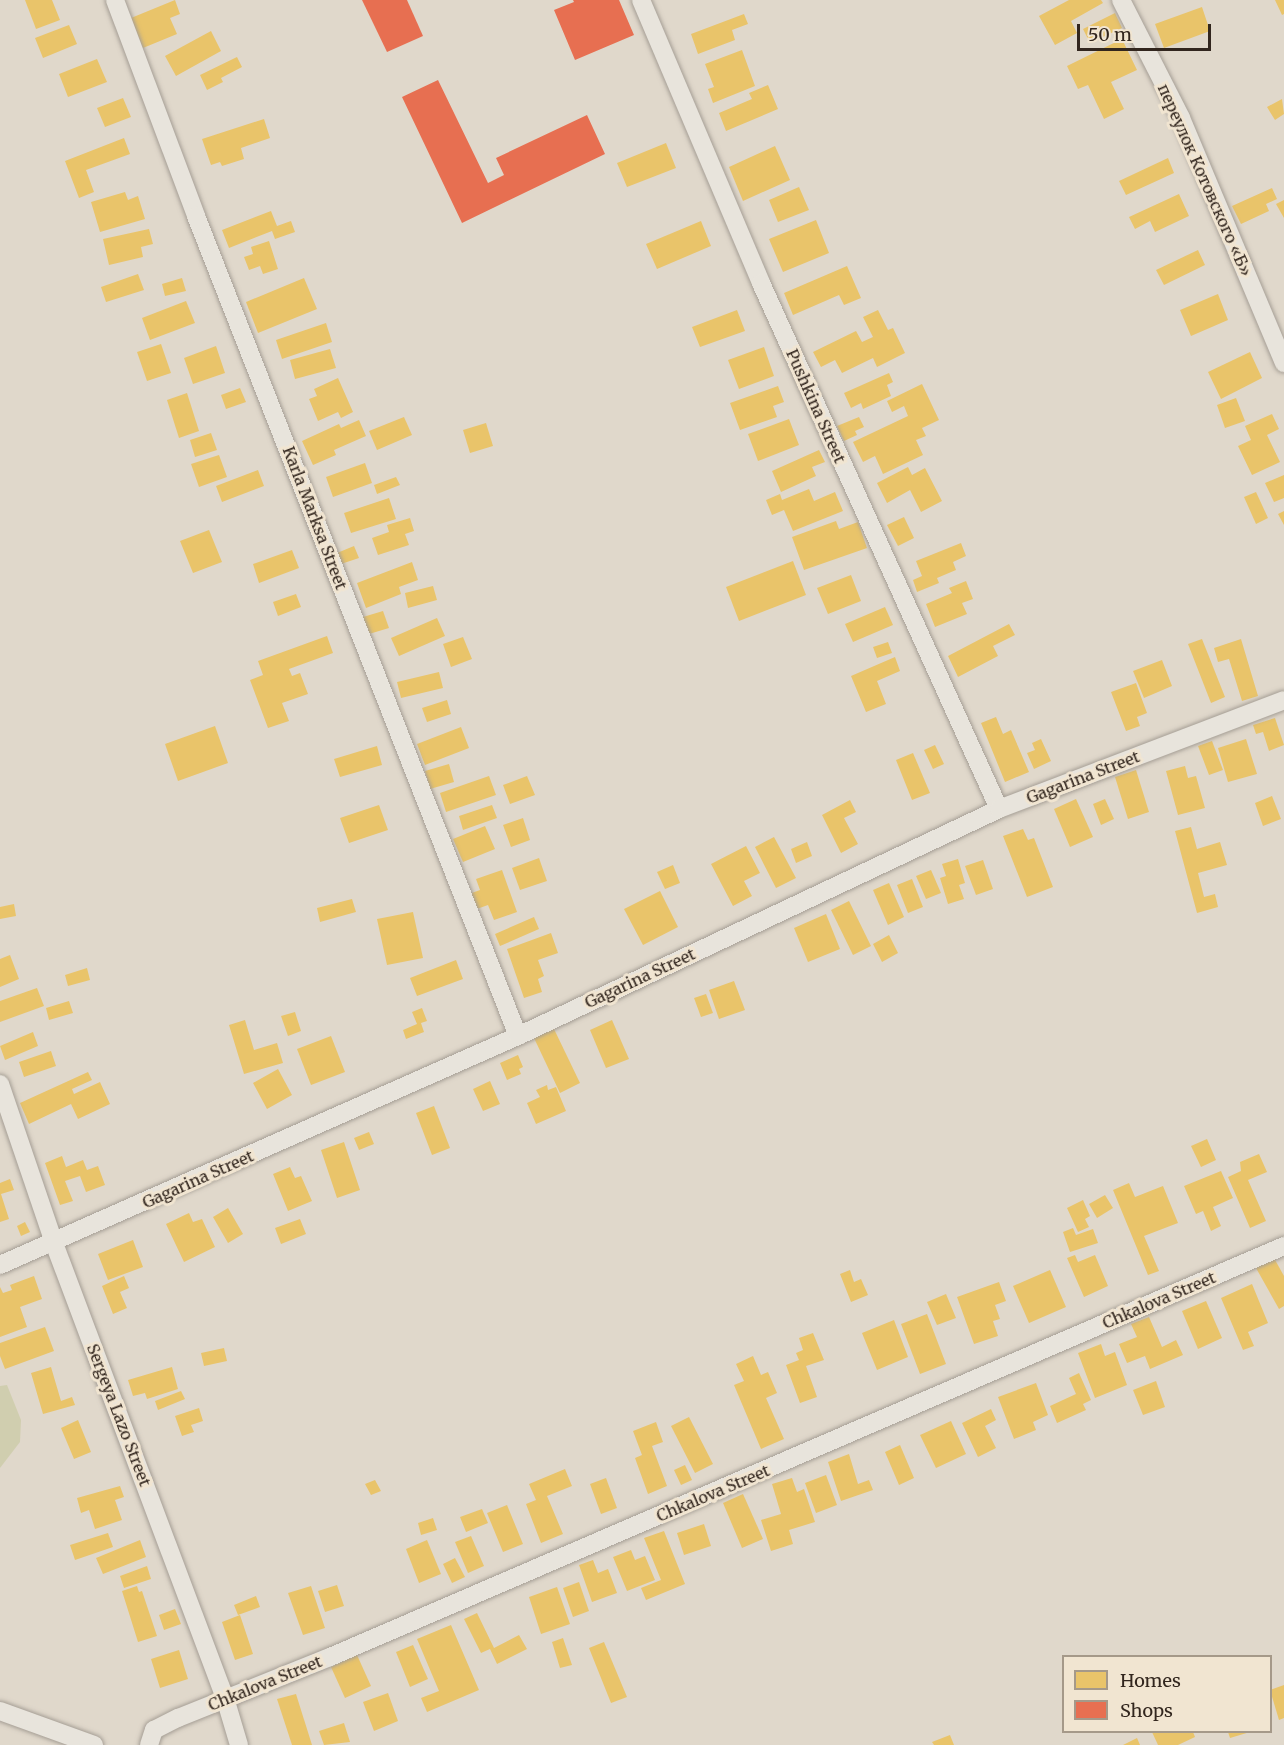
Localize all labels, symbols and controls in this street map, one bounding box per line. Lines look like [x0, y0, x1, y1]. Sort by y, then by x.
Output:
scale bar [1080, 12, 1214, 50]
text: 50 m [1088, 23, 1132, 46]
street label: переулок Котовского «Б» [1154, 81, 1256, 279]
street label: Pushkina Street [782, 346, 850, 466]
street label: Karla Marksa Street [279, 444, 351, 592]
street label: Gagarina Street [1024, 747, 1142, 807]
street label: Gagarina Street [582, 944, 698, 1012]
street label: Gagarina Street [140, 1146, 256, 1212]
street label: Chkalova Street [1100, 1268, 1218, 1332]
street label: Sergeya Lazo Street [83, 1341, 155, 1489]
street label: Chkalova Street [654, 1461, 772, 1525]
street label: Chkalova Street [205, 1651, 325, 1715]
legend [1062, 1655, 1272, 1733]
text: Homes [1120, 1669, 1181, 1692]
text: Shops [1120, 1699, 1173, 1722]

